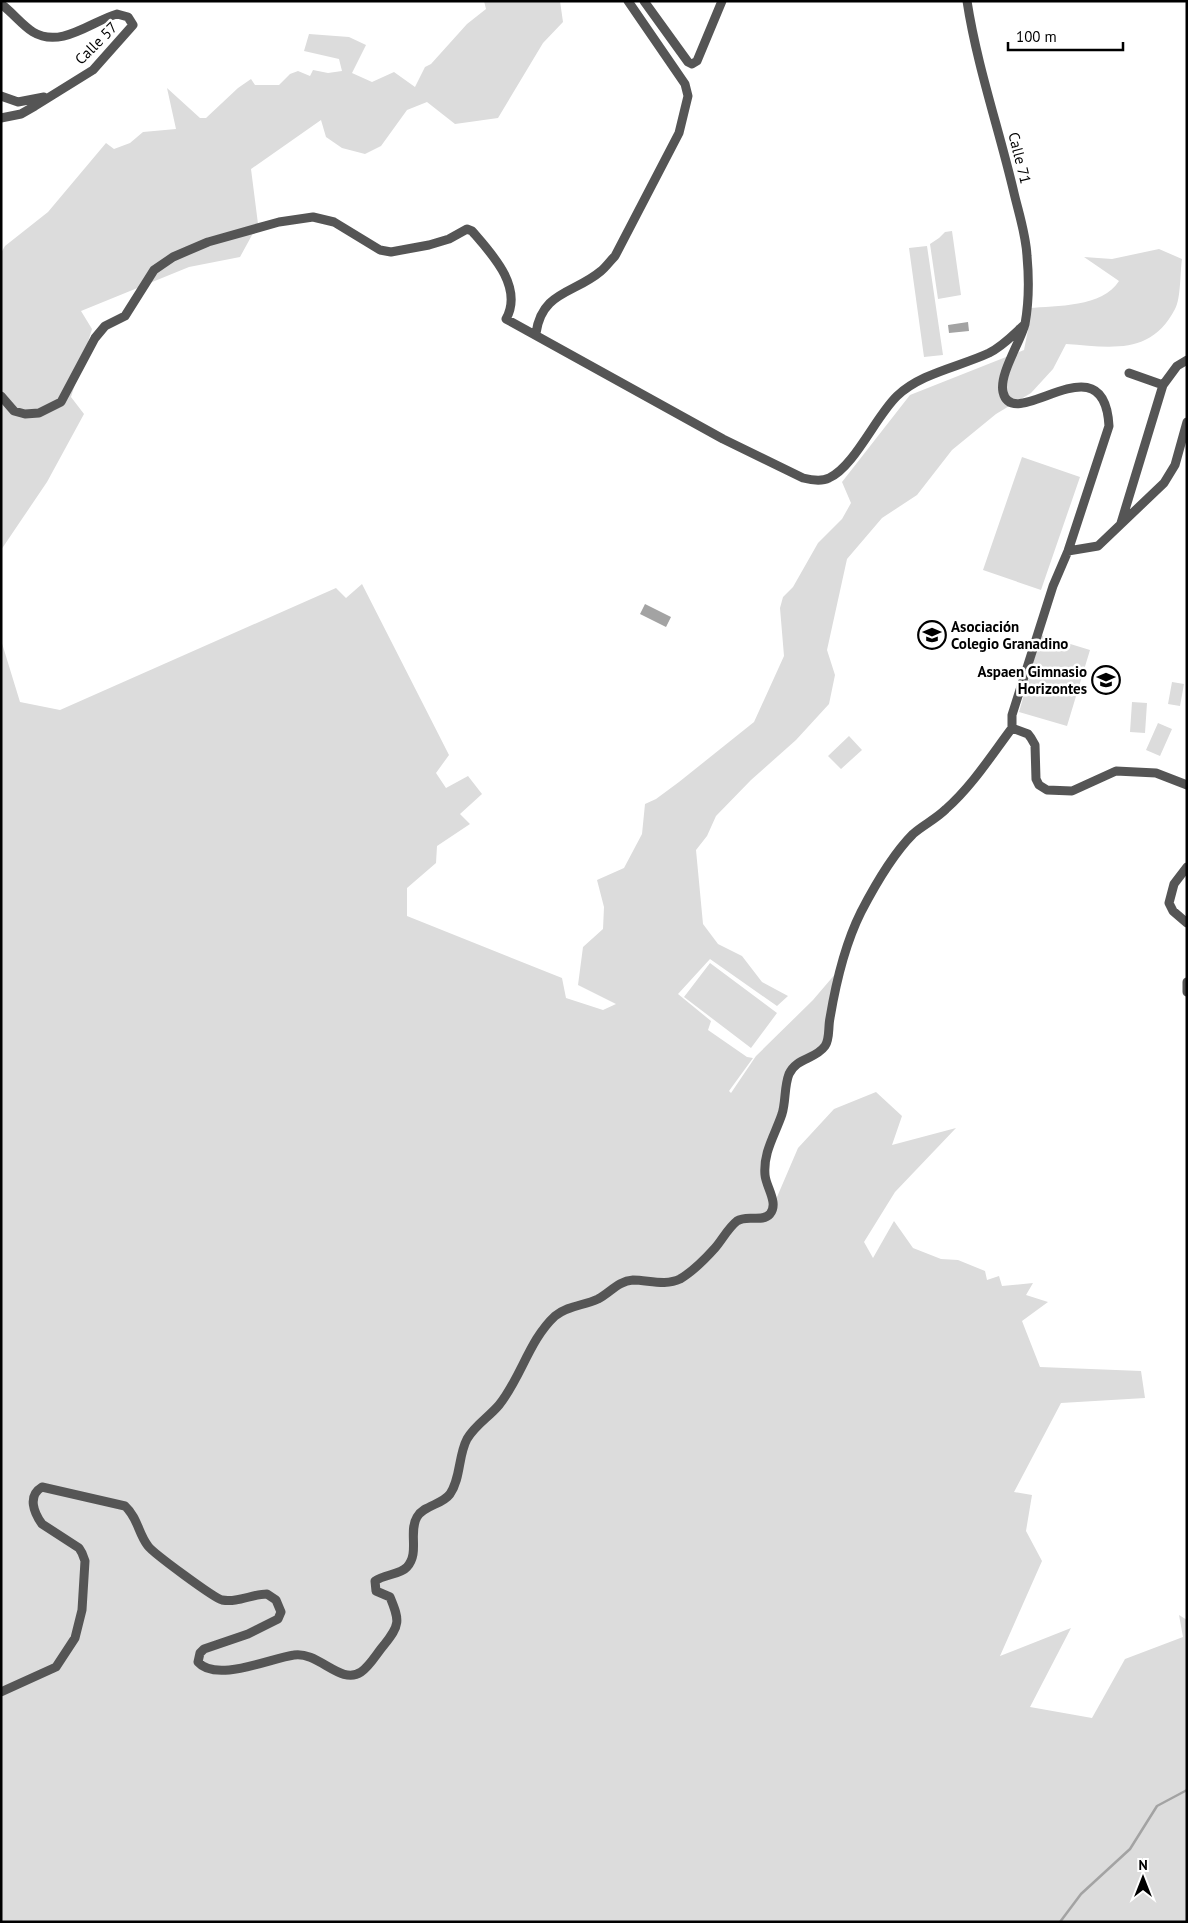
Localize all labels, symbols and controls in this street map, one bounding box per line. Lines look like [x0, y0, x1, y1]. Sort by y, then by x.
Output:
street label: Calle 57 [71, 18, 121, 68]
scale bar [1008, 20, 1123, 52]
text: 100 m [1016, 27, 1057, 46]
street label: Calle 71 [1004, 130, 1036, 186]
place label: Asociación Colegio Granadino [951, 617, 1068, 653]
school or university icon: Asociación Colegio Granadino [917, 620, 947, 650]
place label: Aspaen Gimnasio Horizontes [977, 662, 1087, 698]
school or university icon: Aspaen Gimnasio Horizontes [1091, 665, 1121, 695]
north arrow [1118, 1853, 1168, 1903]
text: N [1138, 1856, 1148, 1874]

